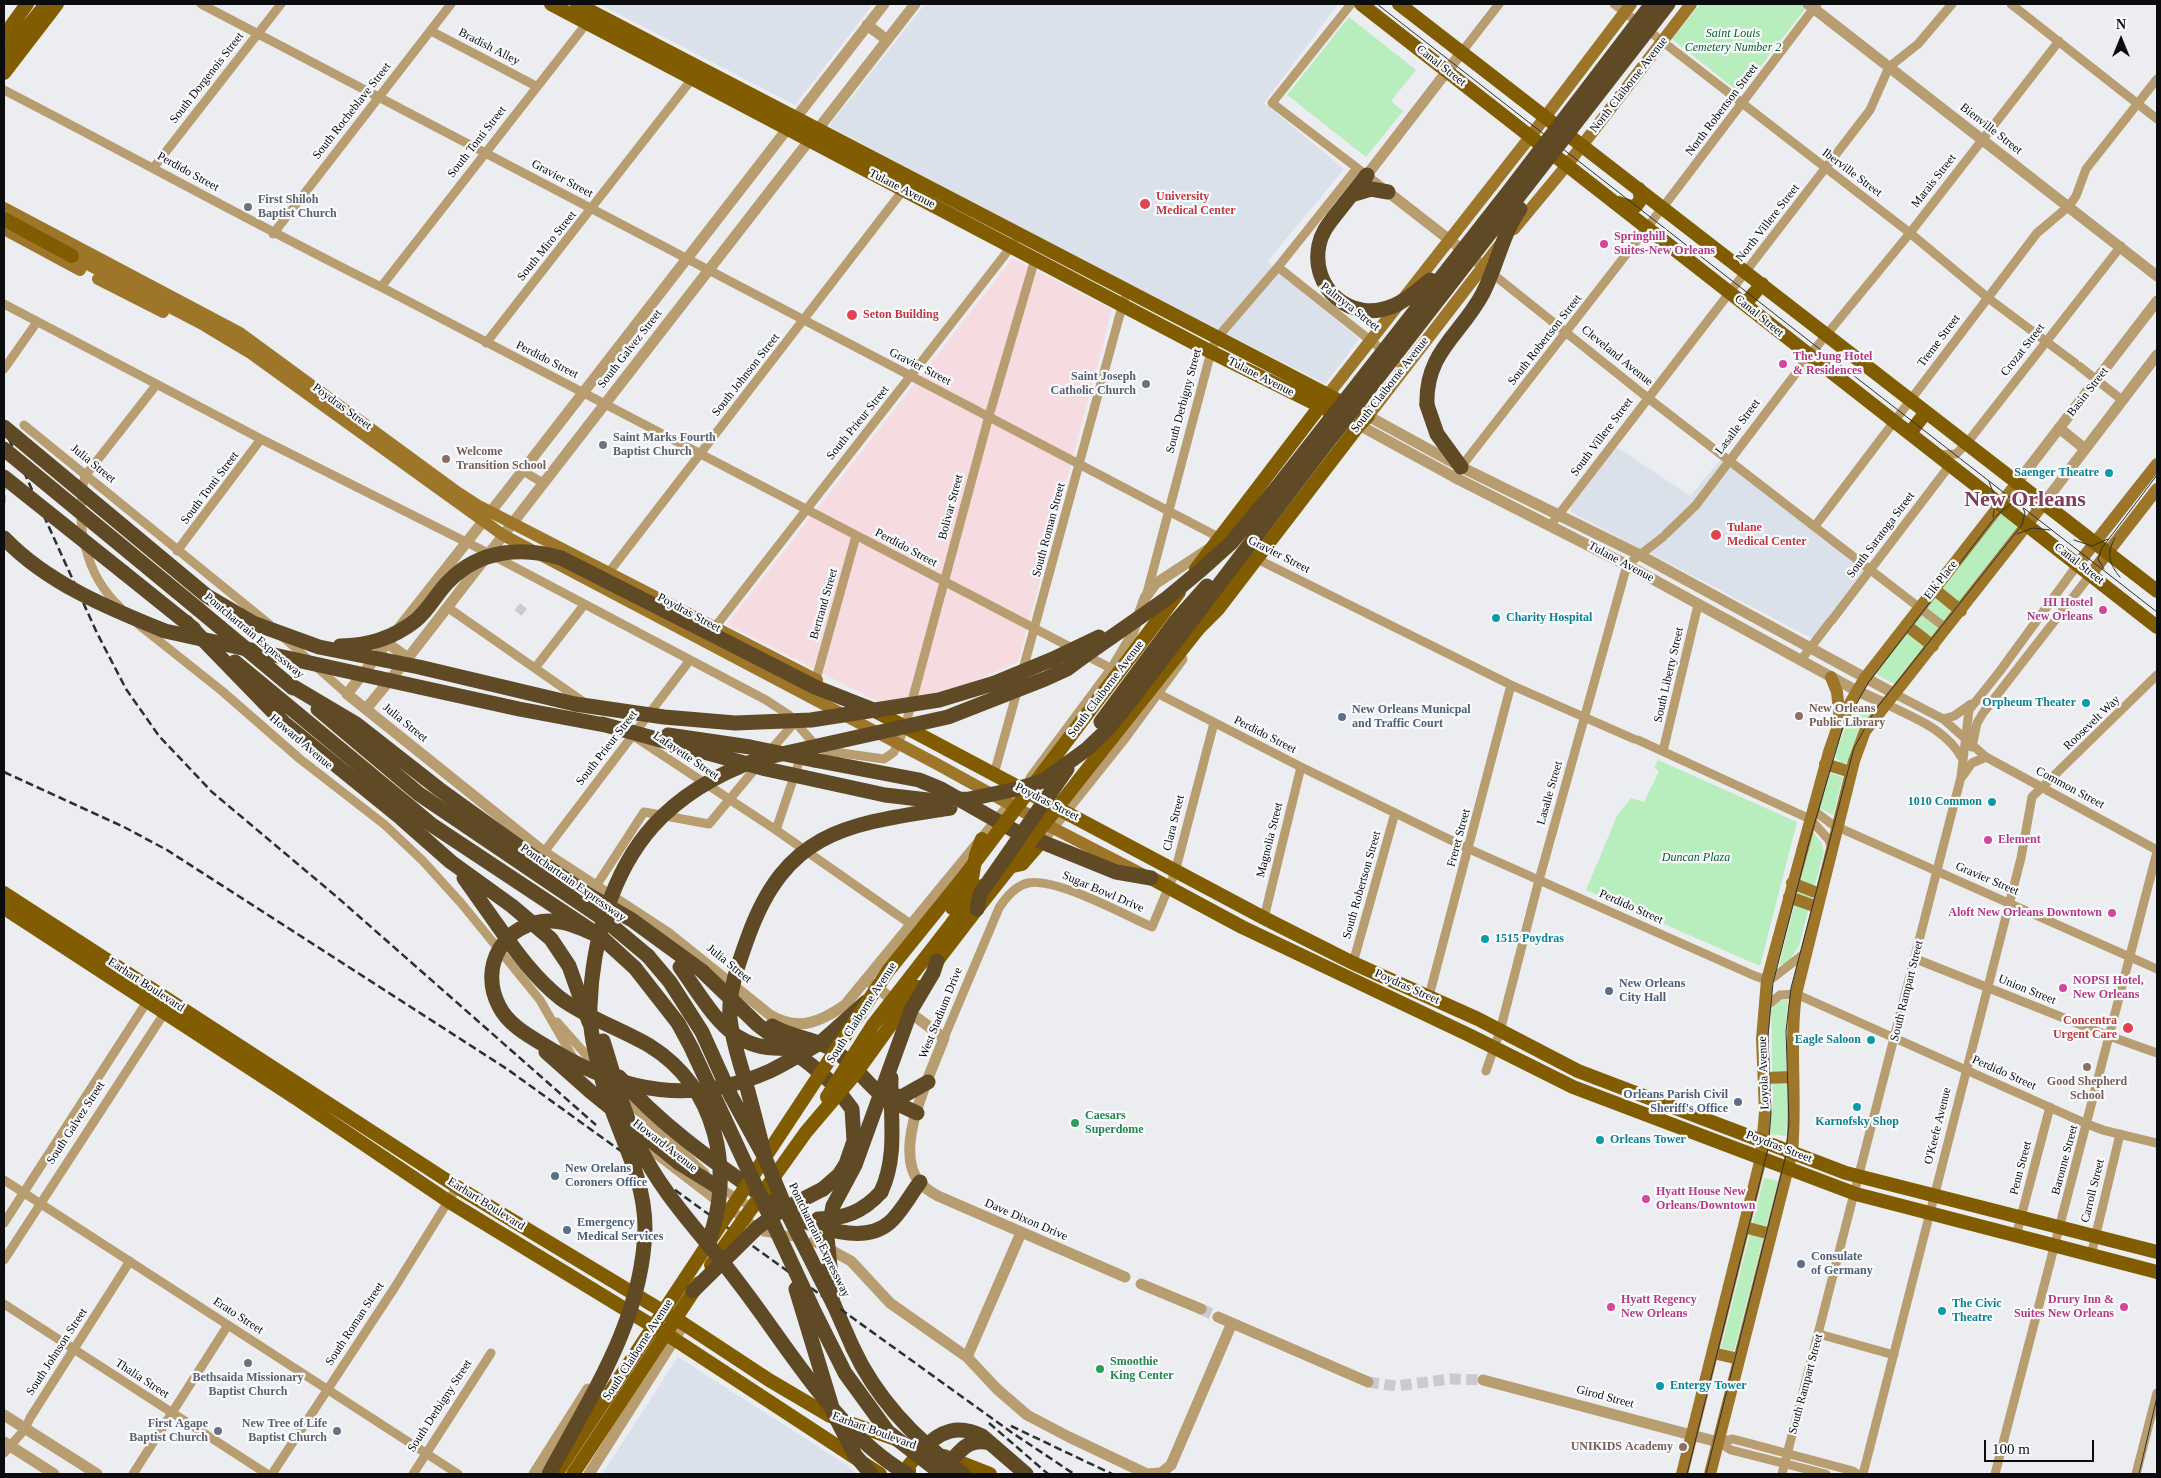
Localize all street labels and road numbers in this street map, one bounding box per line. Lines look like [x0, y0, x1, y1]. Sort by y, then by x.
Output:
street label: Bradish Alley [456, 25, 522, 69]
street label: South Dorgenois Street [167, 30, 247, 126]
street label: North Claiborne Avenue [1587, 34, 1671, 136]
street label: Canal Street [1413, 42, 1469, 90]
street label: South Rocheblave Street [310, 60, 394, 162]
street label: North Robertson Street [1683, 61, 1761, 159]
street label: Bienville Street [1957, 100, 2025, 158]
street label: South Tonti Street [444, 103, 510, 181]
street label: Iberville Street [1819, 146, 1885, 200]
street label: Perdido Street [155, 149, 221, 195]
street label: Marais Street [1909, 151, 1959, 211]
street label: Gravier Street [529, 157, 595, 201]
street label: Tulane Avenue [867, 166, 937, 212]
street label: North Villere Street [1733, 181, 1803, 265]
street label: South Miro Street [514, 208, 580, 284]
street label: Palmyra Street [1318, 279, 1382, 335]
street label: South Robertson Street [1505, 292, 1585, 388]
street label: Canal Street [1732, 292, 1786, 340]
street label: South Galvez Street [595, 307, 665, 391]
street label: Treme Street [1915, 312, 1963, 370]
street label: Crozat Street [1998, 321, 2048, 379]
street label: Cleveland Avenue [1578, 323, 1656, 389]
street label: South Johnson Street [709, 331, 783, 419]
street label: South Claiborne Avenue [1348, 334, 1432, 436]
street label: Perdido Street [513, 338, 581, 382]
street label: Gravier Street [887, 345, 953, 389]
street label: South Derbigny Street [1163, 347, 1205, 455]
street label: Tulane Avenue [1226, 354, 1296, 400]
street label: Basin Street [2064, 365, 2112, 419]
street label: Poydras Street [310, 381, 374, 433]
street label: South Prieur Street [824, 383, 892, 463]
street label: South Villere Street [1568, 395, 1636, 479]
street label: Lasalle Street [1712, 396, 1764, 458]
street label: Julia Street [68, 442, 118, 486]
street label: South Tonti Street [178, 449, 242, 527]
street label: Bolivar Street [935, 473, 967, 541]
street label: South Roman Street [1030, 481, 1068, 579]
street label: South Saratoga Street [1844, 489, 1918, 581]
street label: Perdido Street [872, 526, 940, 570]
street label: Gravier Street [1246, 533, 1312, 577]
street label: Tulane Avenue [1586, 539, 1656, 585]
street label: Canal Street [2051, 540, 2107, 588]
street label: Elk Place [1921, 558, 1961, 602]
street label: Bertrand Street [807, 567, 841, 641]
street label: Pontchartrain Expressway [201, 590, 307, 682]
street label: Poydras Street [655, 590, 723, 636]
street label: South Liberty Street [1651, 626, 1687, 724]
street label: South Claiborne Avenue [1065, 638, 1147, 740]
street label: Roosevelt Way [2061, 693, 2123, 753]
street label: Julia Street [380, 701, 430, 745]
street label: South Prieur Street [573, 708, 641, 788]
street label: Howard Avenue [266, 711, 336, 773]
street label: Perdido Street [1231, 713, 1299, 757]
street label: Lafayette Street [650, 729, 722, 783]
street label: Lasalle Street [1534, 759, 1566, 827]
street label: Common Street [2033, 764, 2107, 812]
street label: Poydras Street [1013, 780, 1081, 824]
street label: Clara Street [1160, 794, 1188, 852]
street label: Magnolia Street [1254, 801, 1286, 879]
street label: Freret Street [1444, 807, 1474, 869]
street label: South Robertson Street [1340, 830, 1384, 940]
street label: Pontchartrain Expressway [517, 841, 629, 925]
street label: Gravier Street [1953, 859, 2021, 899]
street label: Sugar Bowl Drive [1060, 868, 1146, 916]
street label: Perdido Street [1597, 887, 1665, 927]
street label: South Rampart Street [1888, 939, 1926, 1043]
street label: Julia Street [704, 942, 754, 986]
street label: Earhart Boulevard [105, 955, 187, 1015]
street label: South Claiborne Avenue [824, 960, 900, 1066]
street label: West Stadium Drive [916, 965, 966, 1061]
street label: Poydras Street [1372, 966, 1442, 1008]
street label: Union Street [1996, 972, 2058, 1008]
street label: Loyola Avenue [1756, 1036, 1772, 1110]
street label: Perdido Street [1970, 1053, 2038, 1093]
street label: South Galvez Street [44, 1079, 108, 1167]
street label: O'Keefe Avenue [1921, 1086, 1955, 1166]
street label: Howard Avenue [630, 1116, 700, 1176]
street label: Baronne Street [2049, 1124, 2081, 1196]
street label: Poydras Street [1744, 1128, 1814, 1166]
street label: Penn Street [2007, 1140, 2035, 1196]
street label: Carroll Street [2078, 1158, 2108, 1224]
street label: Earhart Boulevard [445, 1174, 527, 1234]
street label: Pontchartrain Expressway [785, 1180, 853, 1300]
street label: Dave Dixon Drive [982, 1196, 1070, 1244]
street label: South Roman Street [323, 1280, 387, 1368]
street label: Erato Street [210, 1294, 266, 1338]
street label: South Claiborne Avenue [600, 1297, 676, 1403]
street label: South Johnson Street [23, 1306, 91, 1398]
street label: South Rampart Street [1786, 1332, 1826, 1436]
street label: Thalia Street [112, 1356, 172, 1402]
street label: South Derbigny Street [405, 1357, 475, 1455]
street label: Girod Street [1575, 1382, 1635, 1412]
street label: Earhart Boulevard [830, 1409, 918, 1453]

